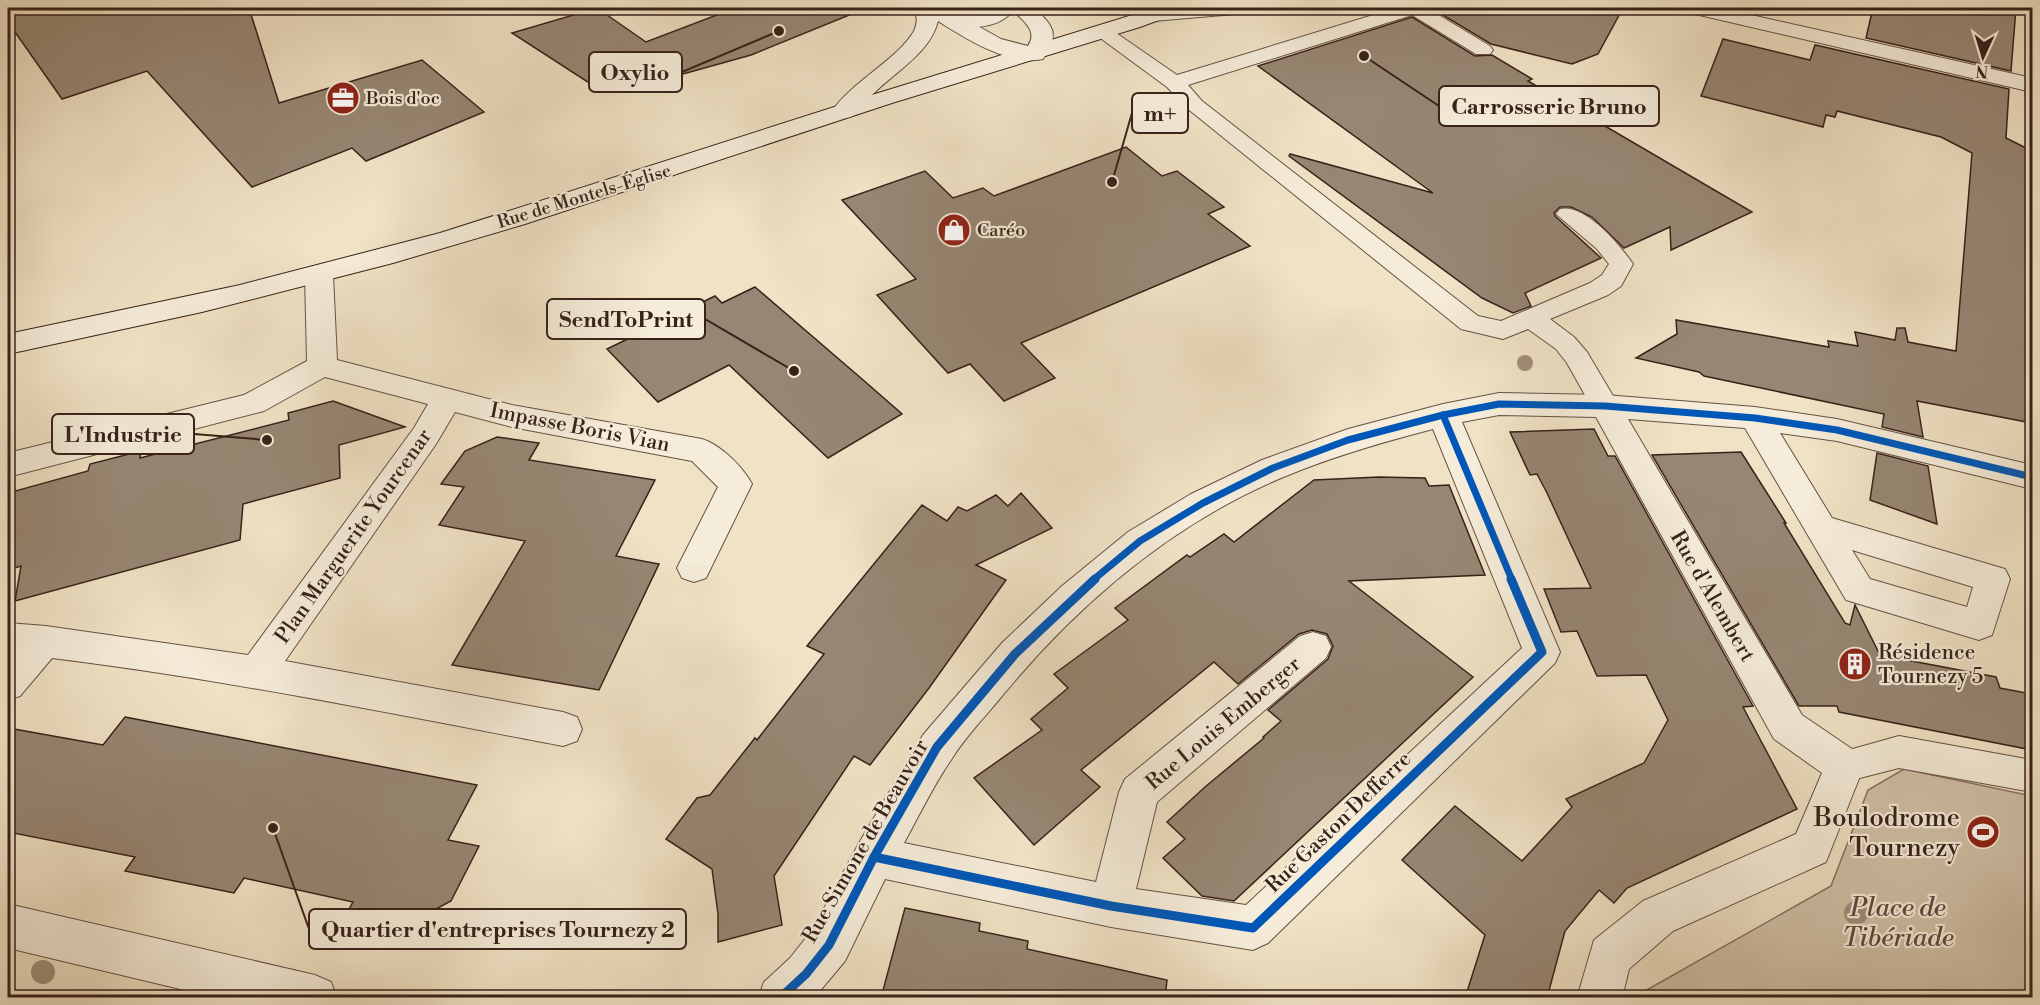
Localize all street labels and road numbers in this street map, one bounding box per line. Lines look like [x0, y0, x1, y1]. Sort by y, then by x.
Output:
street label: Rue de Montels-Église [494, 159, 674, 234]
street label: Impasse Boris Vian [488, 398, 672, 458]
street label: Plan Marguerite Yourcenar [270, 424, 438, 649]
street label: Rue d'Alembert [1664, 526, 1761, 667]
street label: Rue Louis Emberger [1141, 651, 1306, 796]
street label: Rue Simone de Beauvoir [797, 735, 935, 948]
street label: Rue Gaston Defferre [1260, 747, 1417, 899]

